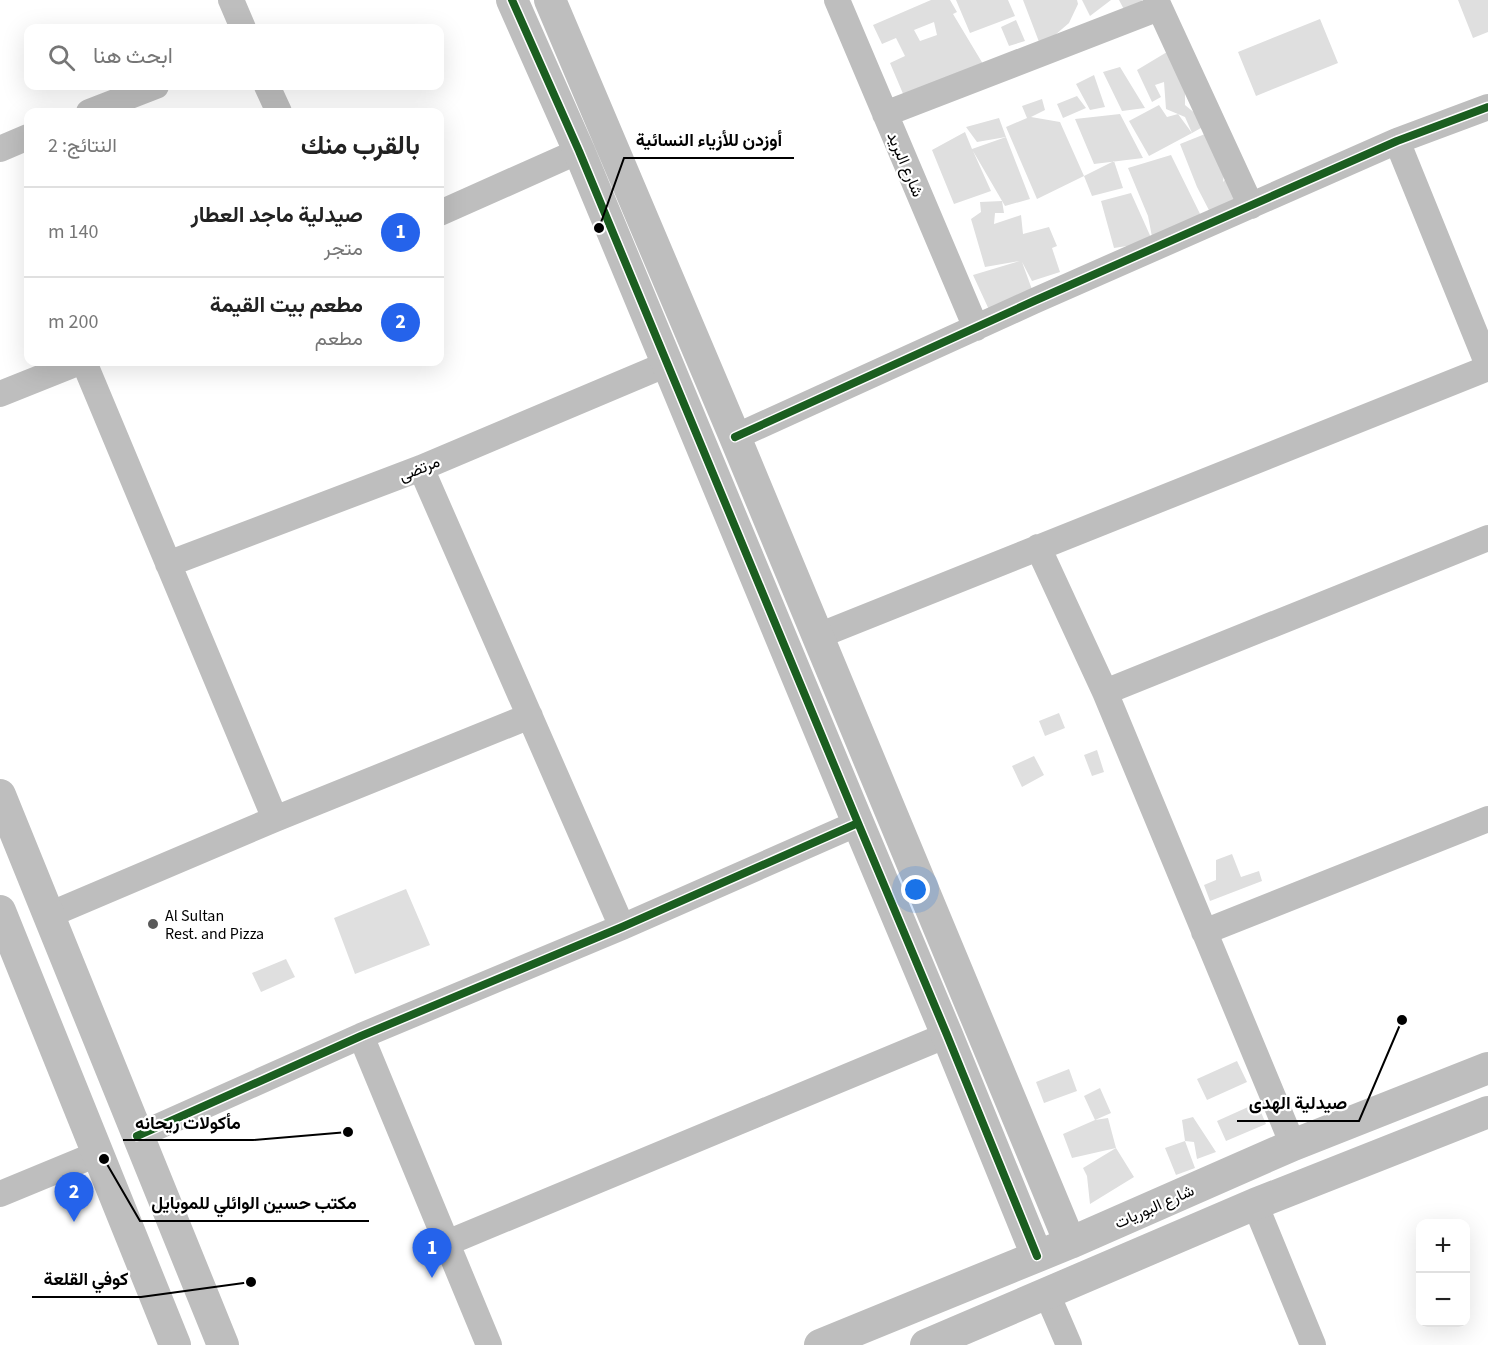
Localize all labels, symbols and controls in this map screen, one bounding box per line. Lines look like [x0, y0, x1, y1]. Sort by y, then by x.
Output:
search box [24, 24, 444, 90]
text: ابحث هنا [93, 40, 173, 72]
icon: search [45, 41, 78, 74]
callout: أوزدن للأزياء النسائية [624, 122, 794, 158]
text: بالقرب منك [301, 127, 420, 164]
text: أوزدن للأزياء النسائية [636, 128, 783, 153]
street label: شارع البريد [881, 128, 929, 200]
text: النتائج: 2 [48, 132, 117, 160]
text: صيدلية ماجد العطار [191, 199, 363, 231]
text: 140 m [48, 218, 98, 246]
text: 1 [395, 218, 406, 246]
text: متجر [324, 235, 363, 263]
text: مطعم بيت القيمة [210, 289, 363, 321]
text: 200 m [48, 308, 98, 336]
text: 2 [395, 308, 406, 336]
text: مطعم [315, 325, 363, 353]
street label: مرتضى [395, 451, 443, 487]
your location [901, 875, 930, 904]
place label: Al Sultan Rest. and Pizza [165, 905, 264, 945]
marker: Al Sultan Rest. and Pizza [146, 917, 160, 931]
callout: صيدلية الهدى [1237, 1085, 1359, 1121]
text: صيدلية الهدى [1249, 1091, 1347, 1116]
callout: مأكولات ريحانه [123, 1104, 253, 1140]
text: مأكولات ريحانه [135, 1111, 241, 1136]
pin: 2 [54, 1172, 94, 1222]
street label: شارع البوريات [1111, 1180, 1198, 1234]
callout: مكتب حسين الوائلي للموبايل [140, 1185, 369, 1221]
text: مكتب حسين الوائلي للموبايل [151, 1191, 357, 1218]
map controls [1416, 1219, 1470, 1327]
button: + [1416, 1219, 1470, 1273]
pin: 1 [412, 1228, 452, 1278]
callout: كوفي القلعة [32, 1261, 141, 1297]
text: كوفي القلعة [44, 1267, 128, 1294]
button: − [1416, 1273, 1470, 1327]

